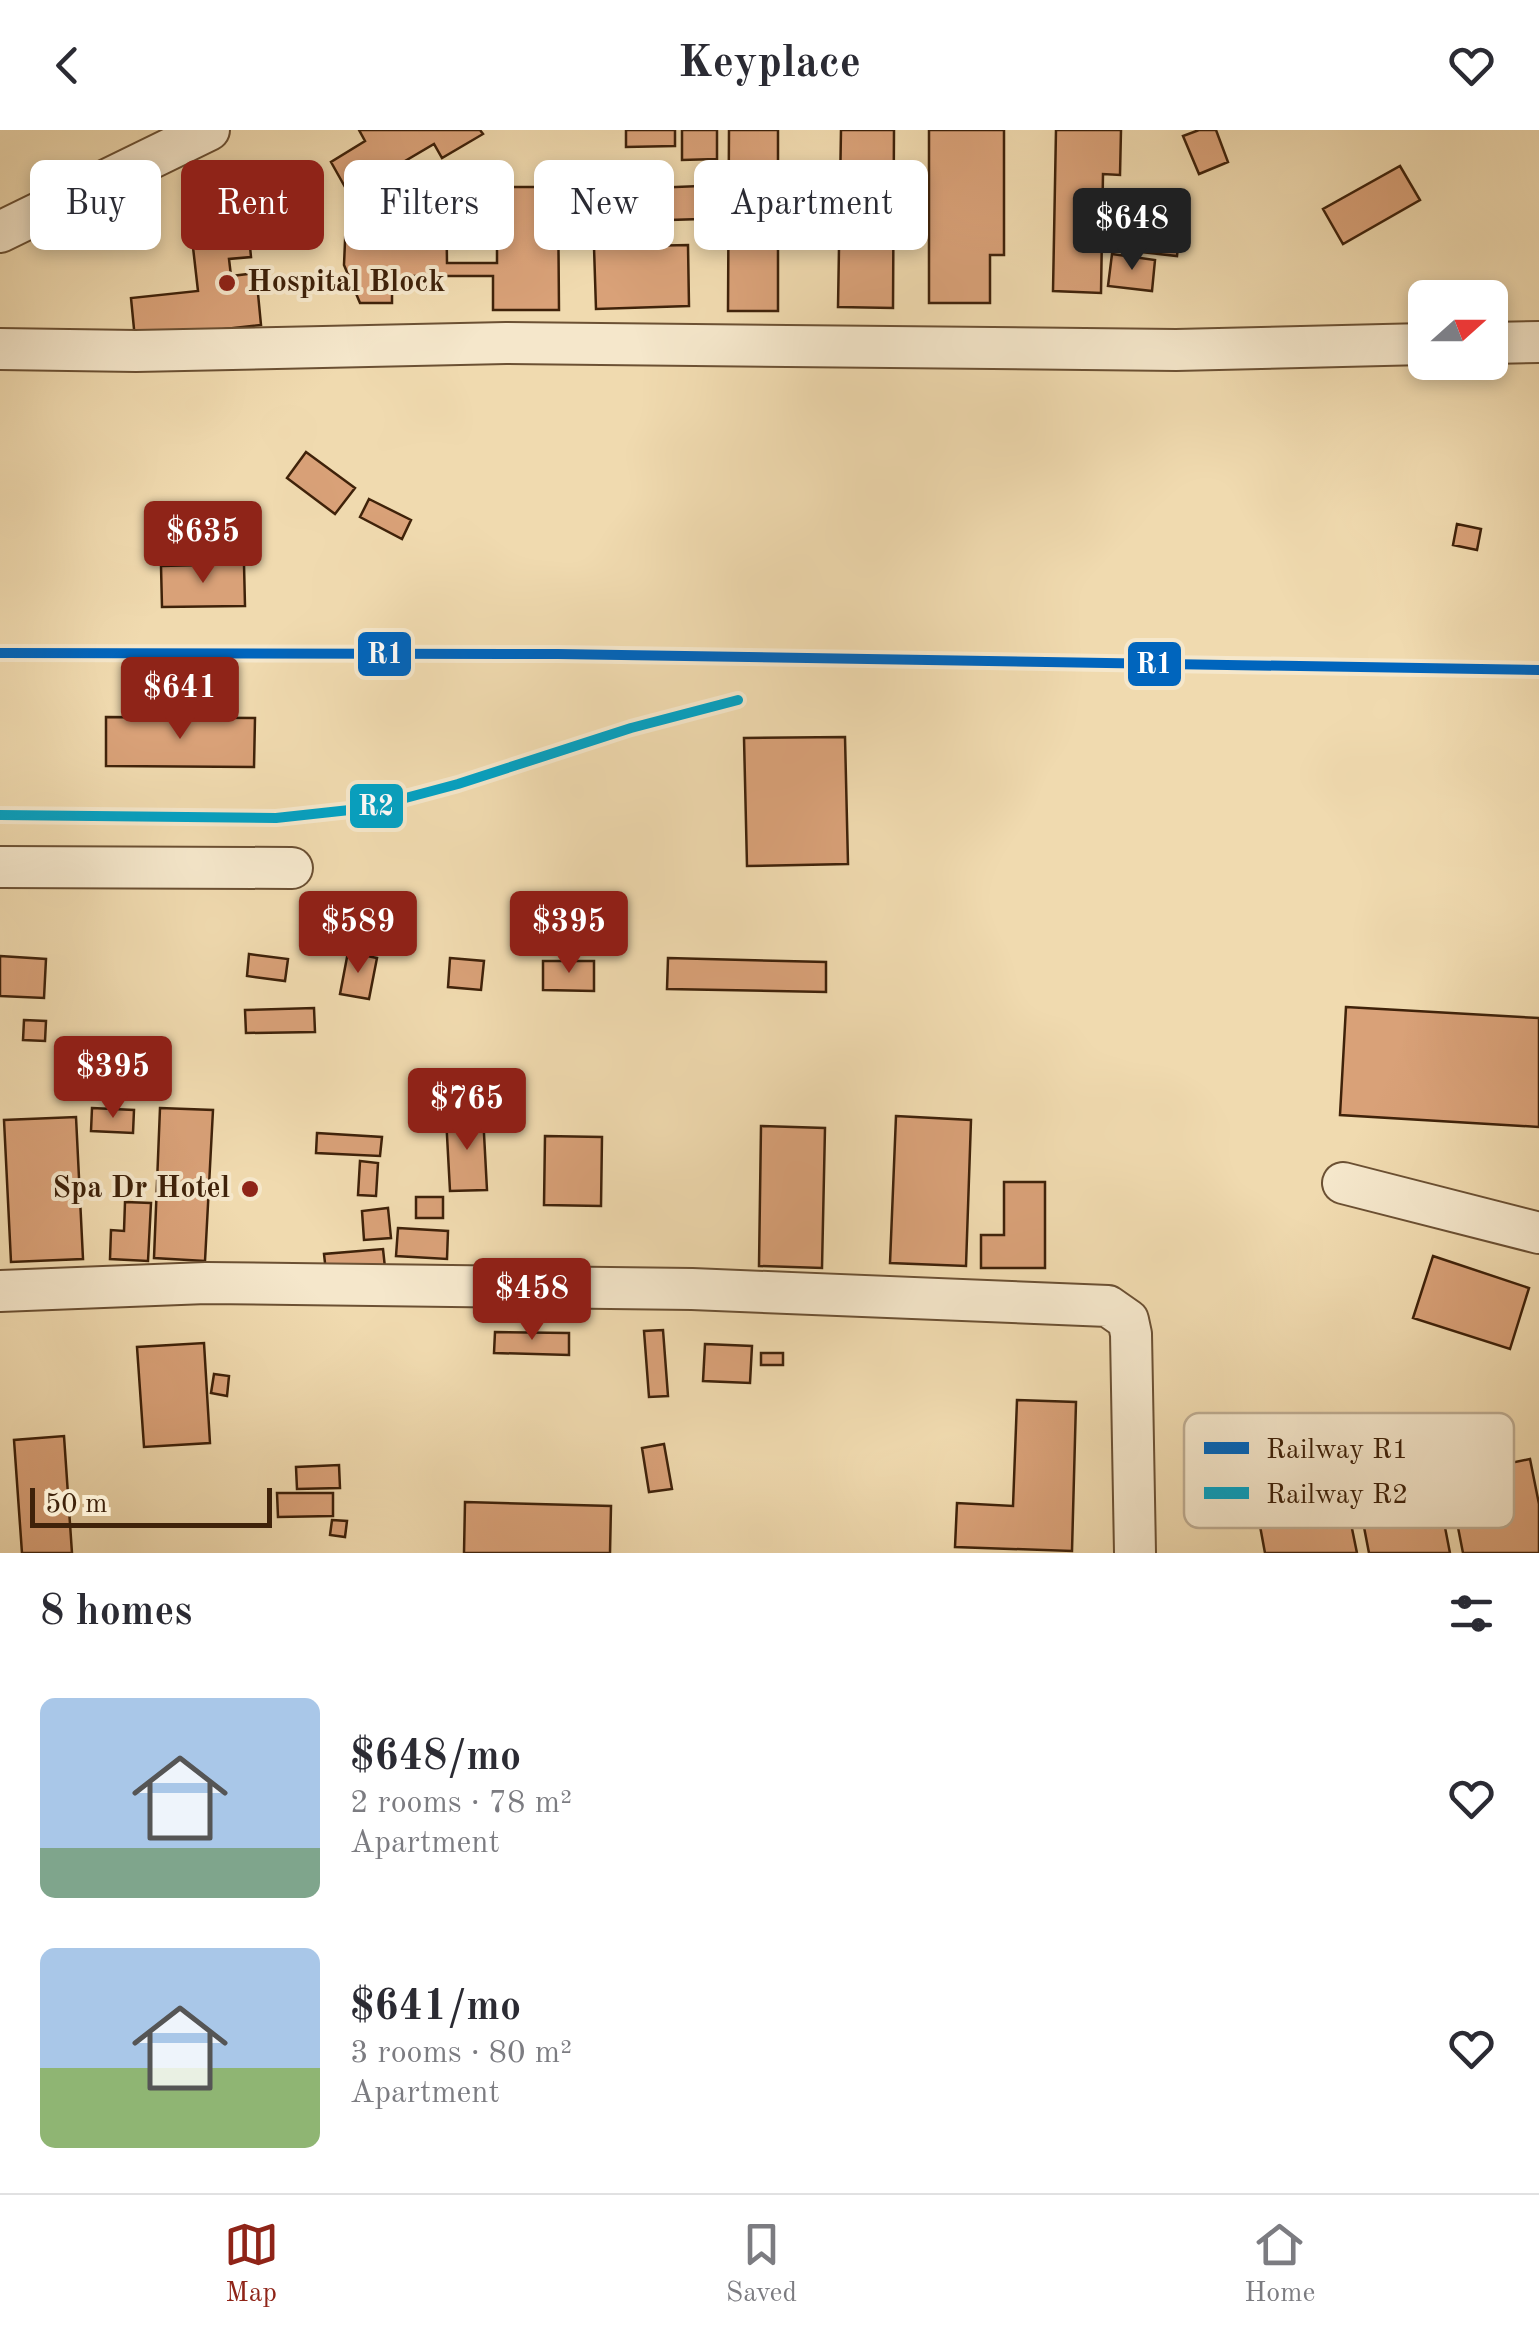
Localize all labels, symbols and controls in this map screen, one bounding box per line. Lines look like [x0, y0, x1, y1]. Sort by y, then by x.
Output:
icon: back [40, 38, 95, 93]
icon: heart [1444, 38, 1499, 93]
text: Keyplace [678, 42, 861, 87]
chip: Buy [30, 160, 161, 250]
chip: Rent [181, 160, 324, 250]
chip: Filters [344, 160, 514, 250]
chip: New [534, 160, 674, 250]
chip: Apartment [694, 160, 928, 250]
pin: $648 [1073, 188, 1191, 273]
text: $648 [1095, 204, 1169, 236]
place label: Hospital Block [247, 268, 445, 298]
marker: Hospital Block [216, 272, 238, 294]
north arrow [1408, 280, 1508, 380]
map controls [1408, 280, 1508, 380]
pin: $635 [144, 501, 262, 586]
text: $635 [166, 517, 240, 549]
line badge: R1 [356, 630, 413, 678]
line badge: R1 [1126, 640, 1183, 688]
text: R1 [367, 642, 403, 670]
text: R1 [1136, 652, 1172, 680]
pin: $641 [121, 657, 239, 742]
text: $641 [143, 673, 217, 705]
line badge: R2 [348, 782, 405, 830]
text: R2 [358, 794, 394, 822]
pin: $589 [299, 891, 417, 976]
pin: $395 [510, 891, 628, 976]
text: $589 [321, 907, 395, 939]
text: $395 [532, 907, 606, 939]
pin: $395 [54, 1036, 172, 1121]
text: $395 [76, 1052, 150, 1084]
pin: $765 [408, 1068, 526, 1153]
text: $765 [430, 1084, 504, 1116]
place label: Spa Dr Hotel [52, 1174, 230, 1204]
marker: Spa Dr Hotel [239, 1178, 261, 1200]
pin: $458 [473, 1258, 591, 1343]
text: $458 [495, 1274, 569, 1306]
legend [1184, 1413, 1514, 1528]
text: Railway R1 [1266, 1437, 1408, 1465]
text: Railway R2 [1266, 1482, 1408, 1510]
scale bar [30, 1483, 272, 1528]
text: 50 m [45, 1491, 108, 1519]
icon: filters [1444, 1586, 1499, 1641]
text: 8 homes [40, 1592, 192, 1634]
text: $648/mo [350, 1737, 521, 1779]
icon: home [120, 1738, 240, 1858]
icon: heart [1444, 1771, 1499, 1826]
text: 2 rooms · 78 m² [350, 1788, 572, 1820]
text: Apartment [350, 1828, 500, 1860]
text: $641/mo [350, 1987, 521, 2029]
icon: home [120, 1988, 240, 2108]
icon: heart [1444, 2021, 1499, 2076]
text: 3 rooms · 80 m² [350, 2038, 572, 2070]
text: Apartment [350, 2078, 500, 2110]
tab: Map [224, 2217, 279, 2312]
tab: Saved [726, 2217, 797, 2312]
tab: Home [1244, 2217, 1315, 2312]

